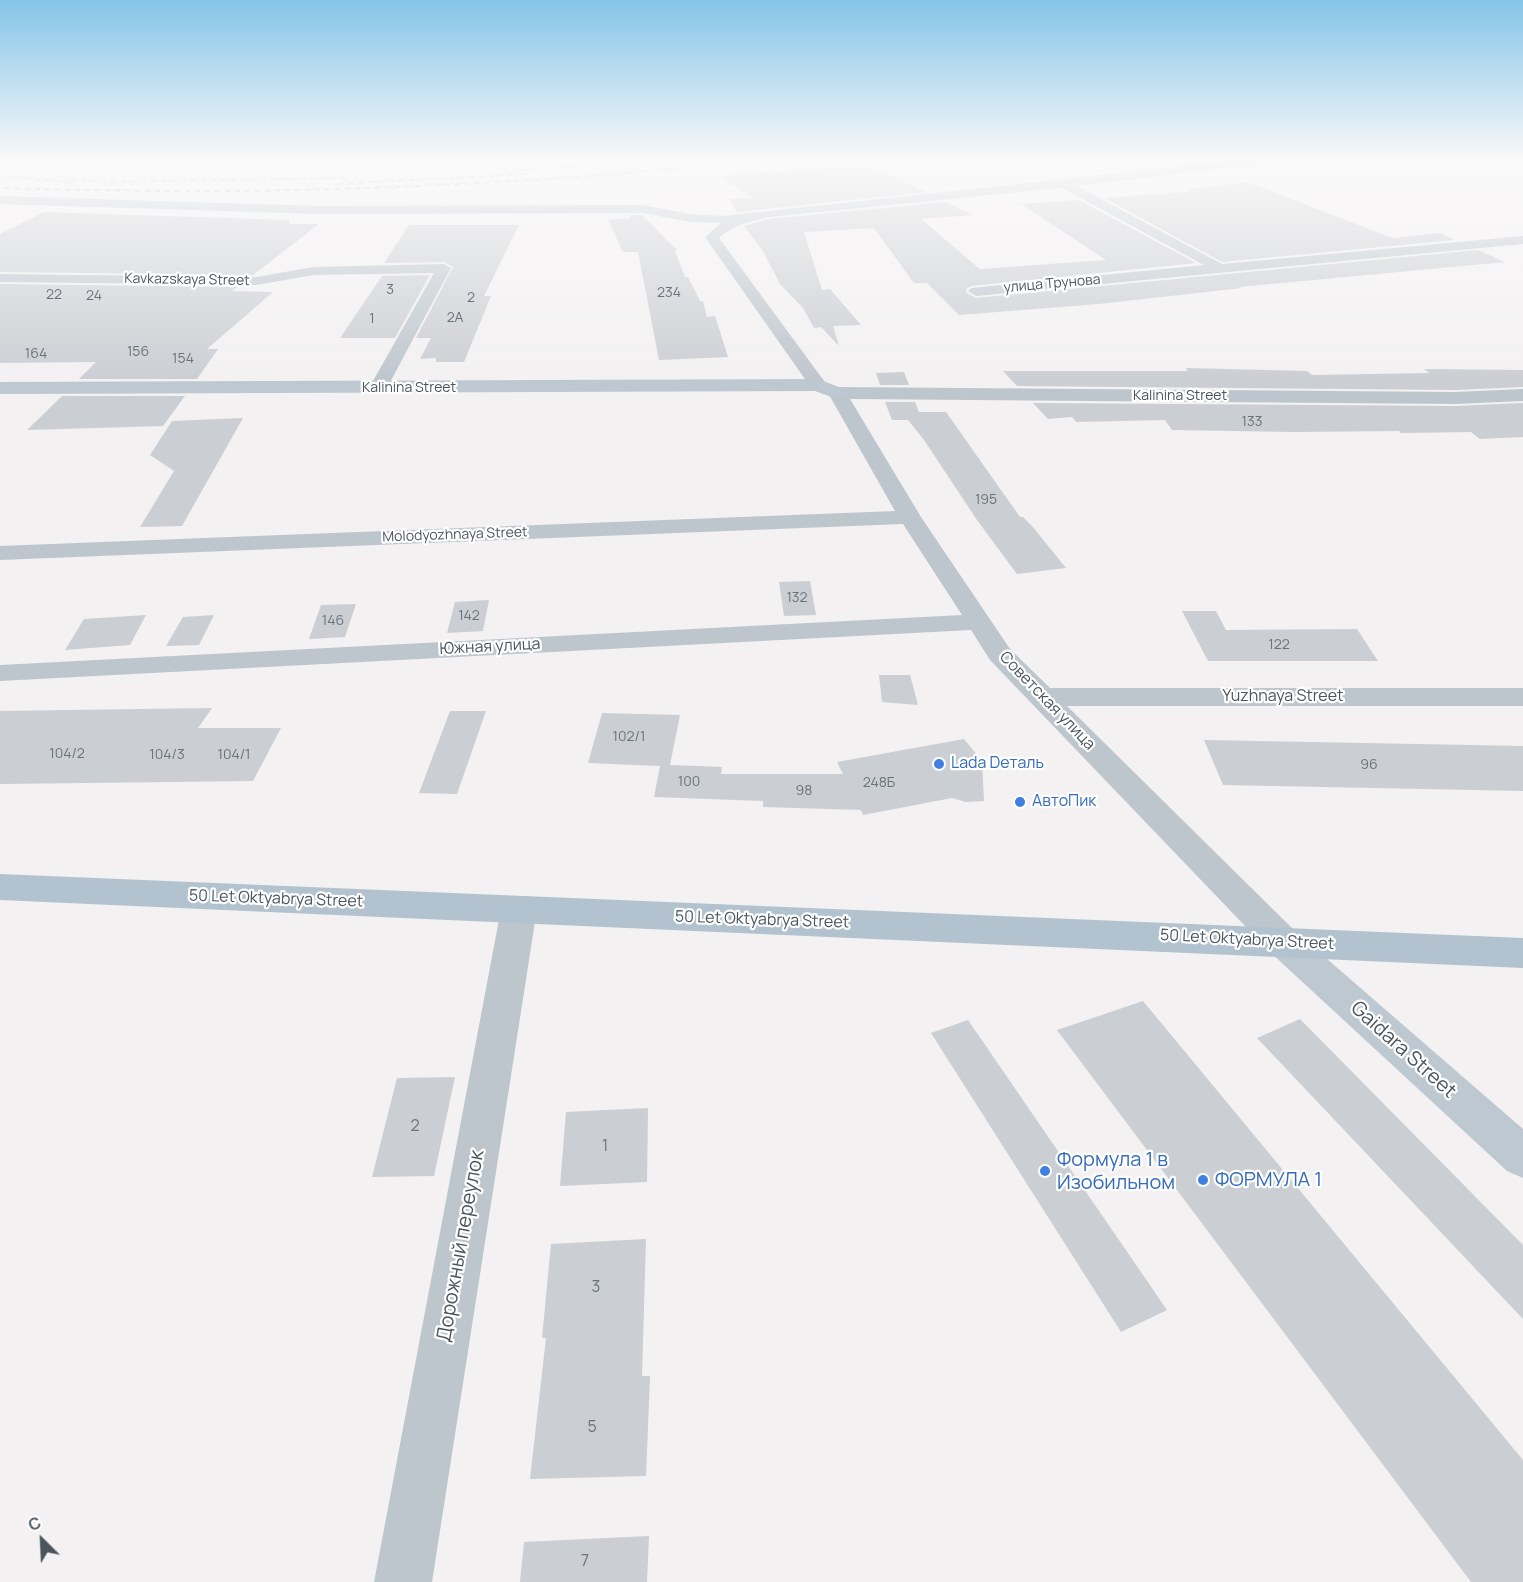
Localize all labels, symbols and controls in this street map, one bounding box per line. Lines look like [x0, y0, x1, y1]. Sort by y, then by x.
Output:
street label: Kavkazskaya Street [124, 271, 250, 289]
street label: улица Трунова [1003, 271, 1101, 297]
house number: 3 [386, 282, 394, 298]
house number: 234 [657, 285, 681, 301]
house number: 22 [46, 287, 62, 303]
house number: 24 [86, 288, 102, 304]
house number: 2 [467, 290, 475, 306]
house number: 2А [447, 310, 463, 326]
house number: 1 [369, 311, 375, 327]
house number: 156 [127, 344, 149, 360]
house number: 164 [25, 346, 47, 362]
house number: 154 [172, 351, 194, 367]
street label: Kalinina Street [362, 380, 456, 396]
street label: Kalinina Street [1133, 388, 1227, 404]
house number: 133 [1242, 414, 1262, 430]
house number: 195 [975, 492, 997, 508]
street label: Molodyozhnaya Street [382, 524, 528, 546]
house number: 132 [786, 590, 808, 606]
house number: 142 [458, 608, 480, 624]
house number: 146 [322, 613, 344, 629]
street label: Южная улица [439, 635, 541, 659]
house number: 122 [1268, 637, 1290, 653]
street label: Советская улица [995, 648, 1099, 754]
street label: Yuzhnaya Street [1223, 687, 1343, 707]
house number: 102/1 [613, 729, 645, 745]
house number: 104/2 [49, 746, 85, 762]
house number: 104/3 [149, 747, 185, 763]
house number: 104/1 [217, 747, 251, 763]
place label: Lada Dеталь [951, 754, 1044, 774]
marker: Lada Dеталь [932, 757, 946, 771]
house number: 96 [1360, 757, 1378, 773]
house number: 100 [678, 774, 700, 790]
house number: 248Б [863, 775, 895, 791]
house number: 98 [796, 783, 812, 799]
place label: АвтоПик [1032, 792, 1096, 812]
marker: АвтоПик [1013, 795, 1027, 809]
street label: 50 Let Oktyabrya Street [189, 886, 363, 912]
street label: 50 Let Oktyabrya Street [675, 907, 849, 933]
street label: 50 Let Oktyabrya Street [1159, 926, 1335, 954]
street label: Gaidara Street [1345, 996, 1461, 1104]
house number: 2 [410, 1117, 420, 1137]
house number: 1 [602, 1137, 608, 1157]
street label: Дорожный переулок [432, 1148, 490, 1344]
place label: Формула 1 в Изобильном [1057, 1148, 1175, 1195]
marker: Формула 1 в Изобильном [1038, 1164, 1052, 1178]
place label: ФОРМУЛА 1 [1215, 1168, 1322, 1192]
marker: ФОРМУЛА 1 [1196, 1173, 1210, 1187]
house number: 3 [592, 1278, 600, 1298]
house number: 5 [587, 1418, 597, 1438]
north arrow [12, 1510, 72, 1570]
text: С [25, 1511, 45, 1536]
house number: 7 [581, 1552, 589, 1572]

